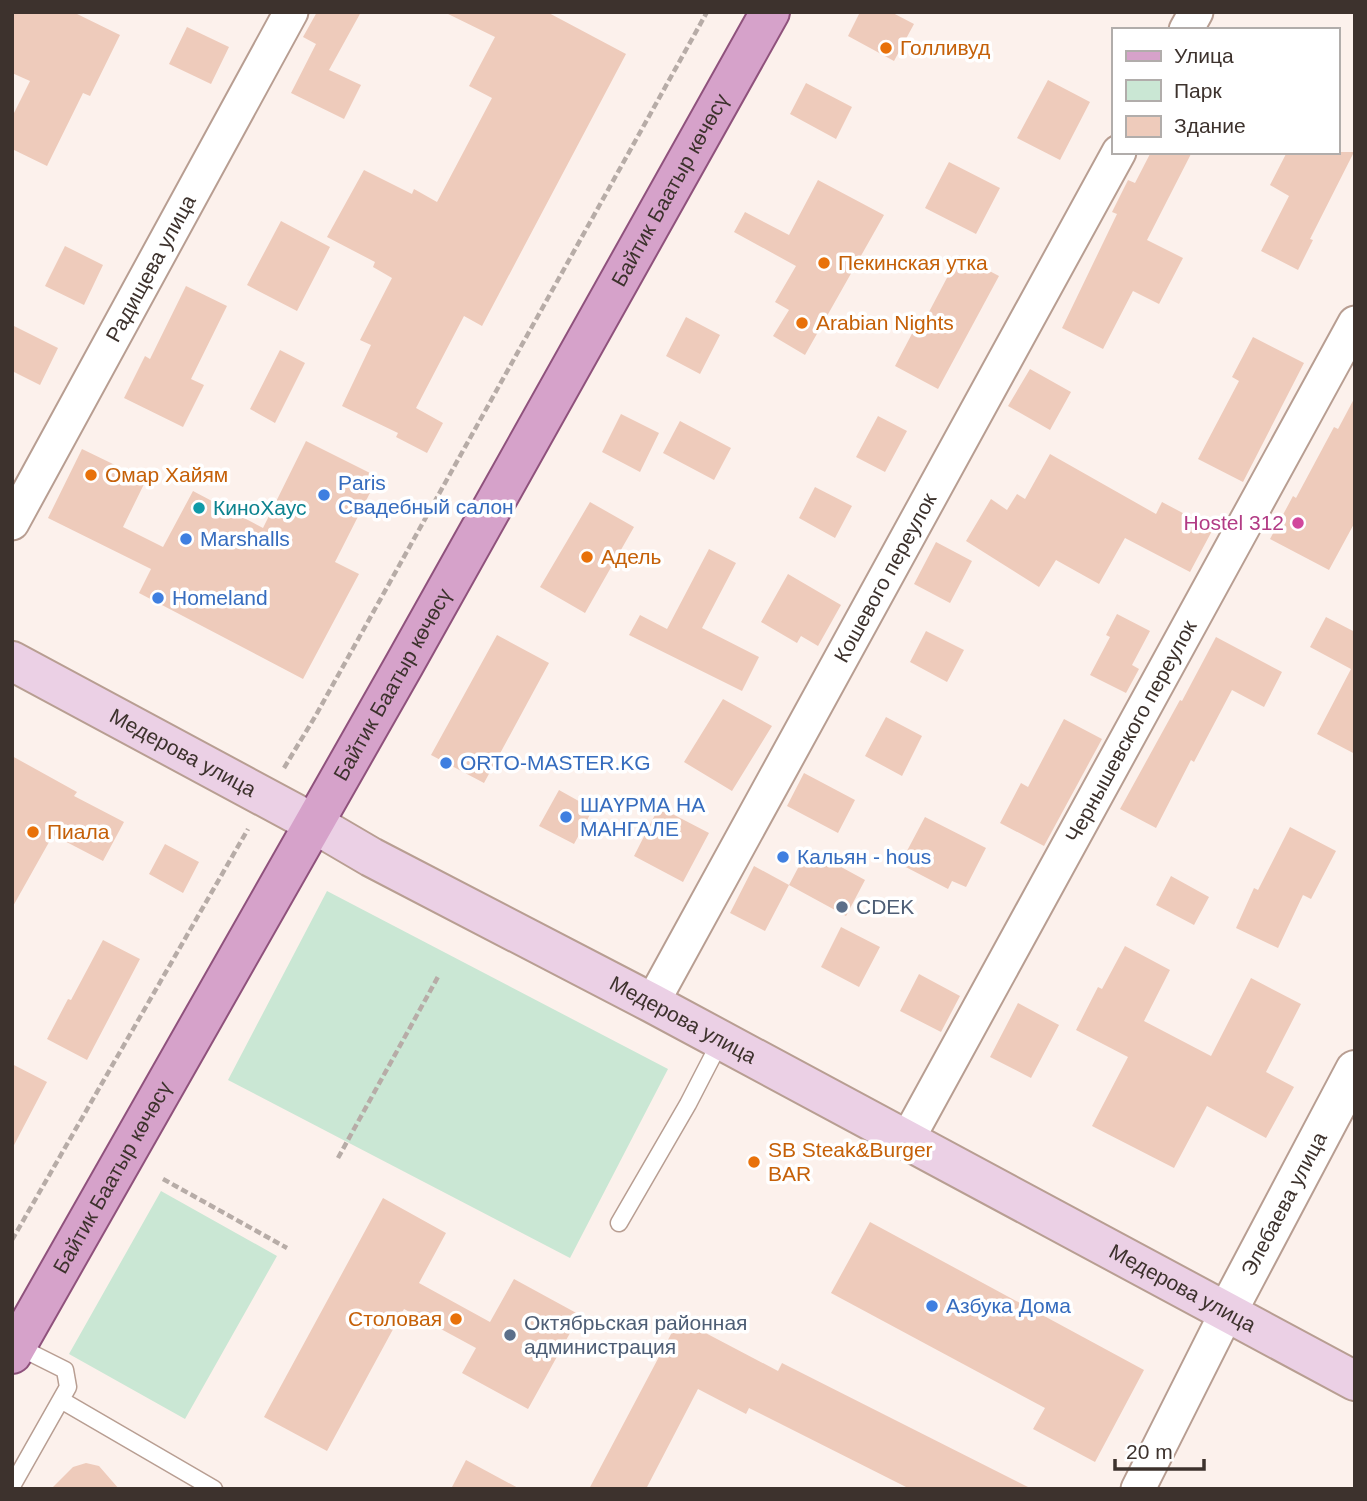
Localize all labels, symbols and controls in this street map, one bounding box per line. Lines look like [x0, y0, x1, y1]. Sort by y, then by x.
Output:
legend [1112, 28, 1339, 154]
place label: Голливуд [900, 36, 990, 59]
marker: Голливуд [878, 40, 894, 56]
text: Улица [1174, 44, 1234, 67]
text: Парк [1174, 79, 1222, 102]
street label: Байтик Баатыр көчөсү [607, 89, 733, 290]
text: Здание [1174, 114, 1246, 137]
street label: Радищева улица [101, 190, 200, 346]
place label: Пекинская утка [838, 251, 988, 274]
marker: Пекинская утка [816, 255, 832, 271]
place label: Arabian Nights [816, 311, 954, 334]
marker: Arabian Nights [794, 315, 810, 331]
place label: Омар Хайям [105, 463, 228, 486]
marker: Омар Хайям [83, 467, 99, 483]
place label: Paris Свадебный салон [338, 471, 514, 518]
marker: Paris Свадебный салон [316, 487, 332, 503]
street label: Кошевого переулок [829, 488, 941, 666]
place label: КиноХаус [213, 496, 306, 519]
marker: КиноХаус [191, 500, 207, 516]
place label: Hostel 312 [1184, 511, 1284, 534]
marker: Hostel 312 [1290, 515, 1306, 531]
place label: Marshalls [200, 527, 290, 550]
marker: Marshalls [178, 531, 194, 547]
place label: Адель [601, 545, 661, 568]
marker: Адель [579, 549, 595, 565]
street label: Байтик Баатыр көчөсү [329, 584, 456, 785]
place label: Homeland [172, 586, 268, 609]
marker: Homeland [150, 590, 166, 606]
street label: Чернышевского переулок [1061, 616, 1201, 846]
street label: Медерова улица [106, 704, 260, 801]
place label: ORTO-MASTER.KG [460, 751, 651, 774]
marker: ORTO-MASTER.KG [438, 755, 454, 771]
place label: ШАҮРМА НА МАНГАЛЕ [580, 793, 705, 840]
marker: ШАҮРМА НА МАНГАЛЕ [558, 809, 574, 825]
place label: Пиала [47, 820, 110, 843]
marker: Пиала [25, 824, 41, 840]
place label: Кальян - hous [797, 845, 931, 868]
marker: Кальян - hous [775, 849, 791, 865]
place label: CDEK [856, 895, 914, 918]
marker: CDEK [834, 899, 850, 915]
street label: Медерова улица [606, 971, 761, 1068]
street label: Байтик Баатыр көчөсү [48, 1077, 176, 1277]
street label: Элебаева улица [1236, 1128, 1331, 1280]
place label: SB Steak&Burger BAR [768, 1138, 933, 1185]
marker: SB Steak&Burger BAR [746, 1154, 762, 1170]
street label: Медерова улица [1106, 1239, 1260, 1337]
place label: Азбука Дома [946, 1294, 1071, 1317]
marker: Азбука Дома [924, 1298, 940, 1314]
place label: Столовая [348, 1307, 442, 1330]
marker: Столовая [448, 1311, 464, 1327]
place label: Октябрьская районная администрация [524, 1311, 747, 1358]
marker: Октябрьская районная администрация [502, 1327, 518, 1343]
scale bar [1115, 1428, 1204, 1472]
text: 20 m [1126, 1440, 1173, 1463]

